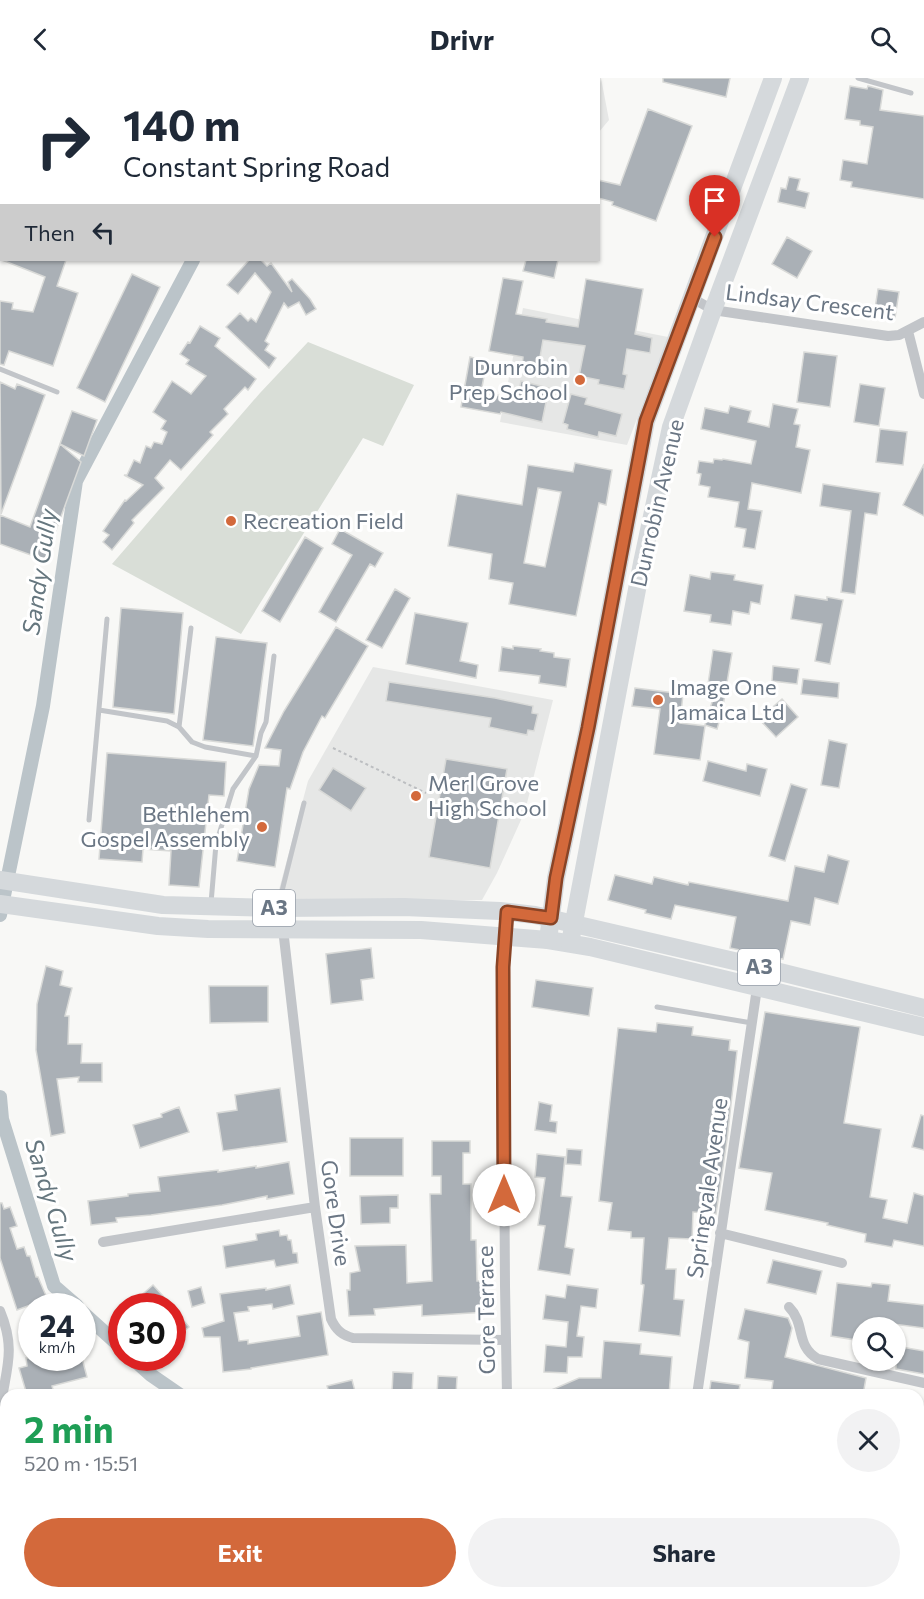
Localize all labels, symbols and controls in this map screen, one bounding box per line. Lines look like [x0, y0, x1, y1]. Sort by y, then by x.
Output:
icon: back [24, 23, 57, 56]
text: Drivr [430, 23, 494, 56]
icon: search [867, 23, 900, 56]
text: 140 m [123, 98, 240, 150]
icon: right [24, 102, 102, 180]
text: Constant Spring Road [123, 150, 390, 183]
pin [689, 175, 740, 237]
icon: arrive [698, 184, 731, 217]
icon: left [87, 216, 120, 249]
text: Then [24, 219, 75, 246]
street label: Lindsay Crescent [724, 278, 896, 325]
place label: Dunrobin Prep School [449, 353, 568, 405]
marker: Dunrobin Prep School [573, 373, 587, 387]
street label: Dunrobin Avenue [624, 416, 689, 589]
water label: Sandy Gully [15, 505, 62, 637]
place label: Recreation Field [243, 507, 404, 534]
marker: Recreation Field [224, 514, 238, 528]
place label: Image One Jamaica Ltd [670, 673, 784, 725]
marker: Image One Jamaica Ltd [651, 693, 665, 707]
place label: Merl Grove High School [428, 769, 547, 821]
marker: Merl Grove High School [409, 789, 423, 803]
place label: Bethlehem Gospel Assembly [81, 800, 250, 852]
marker: Bethlehem Gospel Assembly [255, 820, 269, 834]
road number: A3 [253, 890, 295, 926]
road number: A3 [738, 949, 780, 985]
street label: Springvale Avenue [680, 1096, 733, 1280]
water label: Sandy Gully [20, 1135, 85, 1266]
street label: Gore Drive [316, 1158, 357, 1268]
position arrow [472, 1163, 536, 1227]
street label: Gore Terrace [471, 1245, 500, 1375]
speed limit sign: 30 [108, 1293, 186, 1371]
text: 24 [39, 1306, 75, 1343]
map controls [852, 1317, 906, 1371]
button: search [852, 1317, 906, 1371]
text: km/h [39, 1338, 75, 1356]
text: 2 min [24, 1406, 114, 1450]
button: close [837, 1409, 900, 1472]
text: 520 m · 15:51 [24, 1451, 138, 1475]
button: Exit [24, 1518, 456, 1587]
button: Share [468, 1518, 900, 1587]

